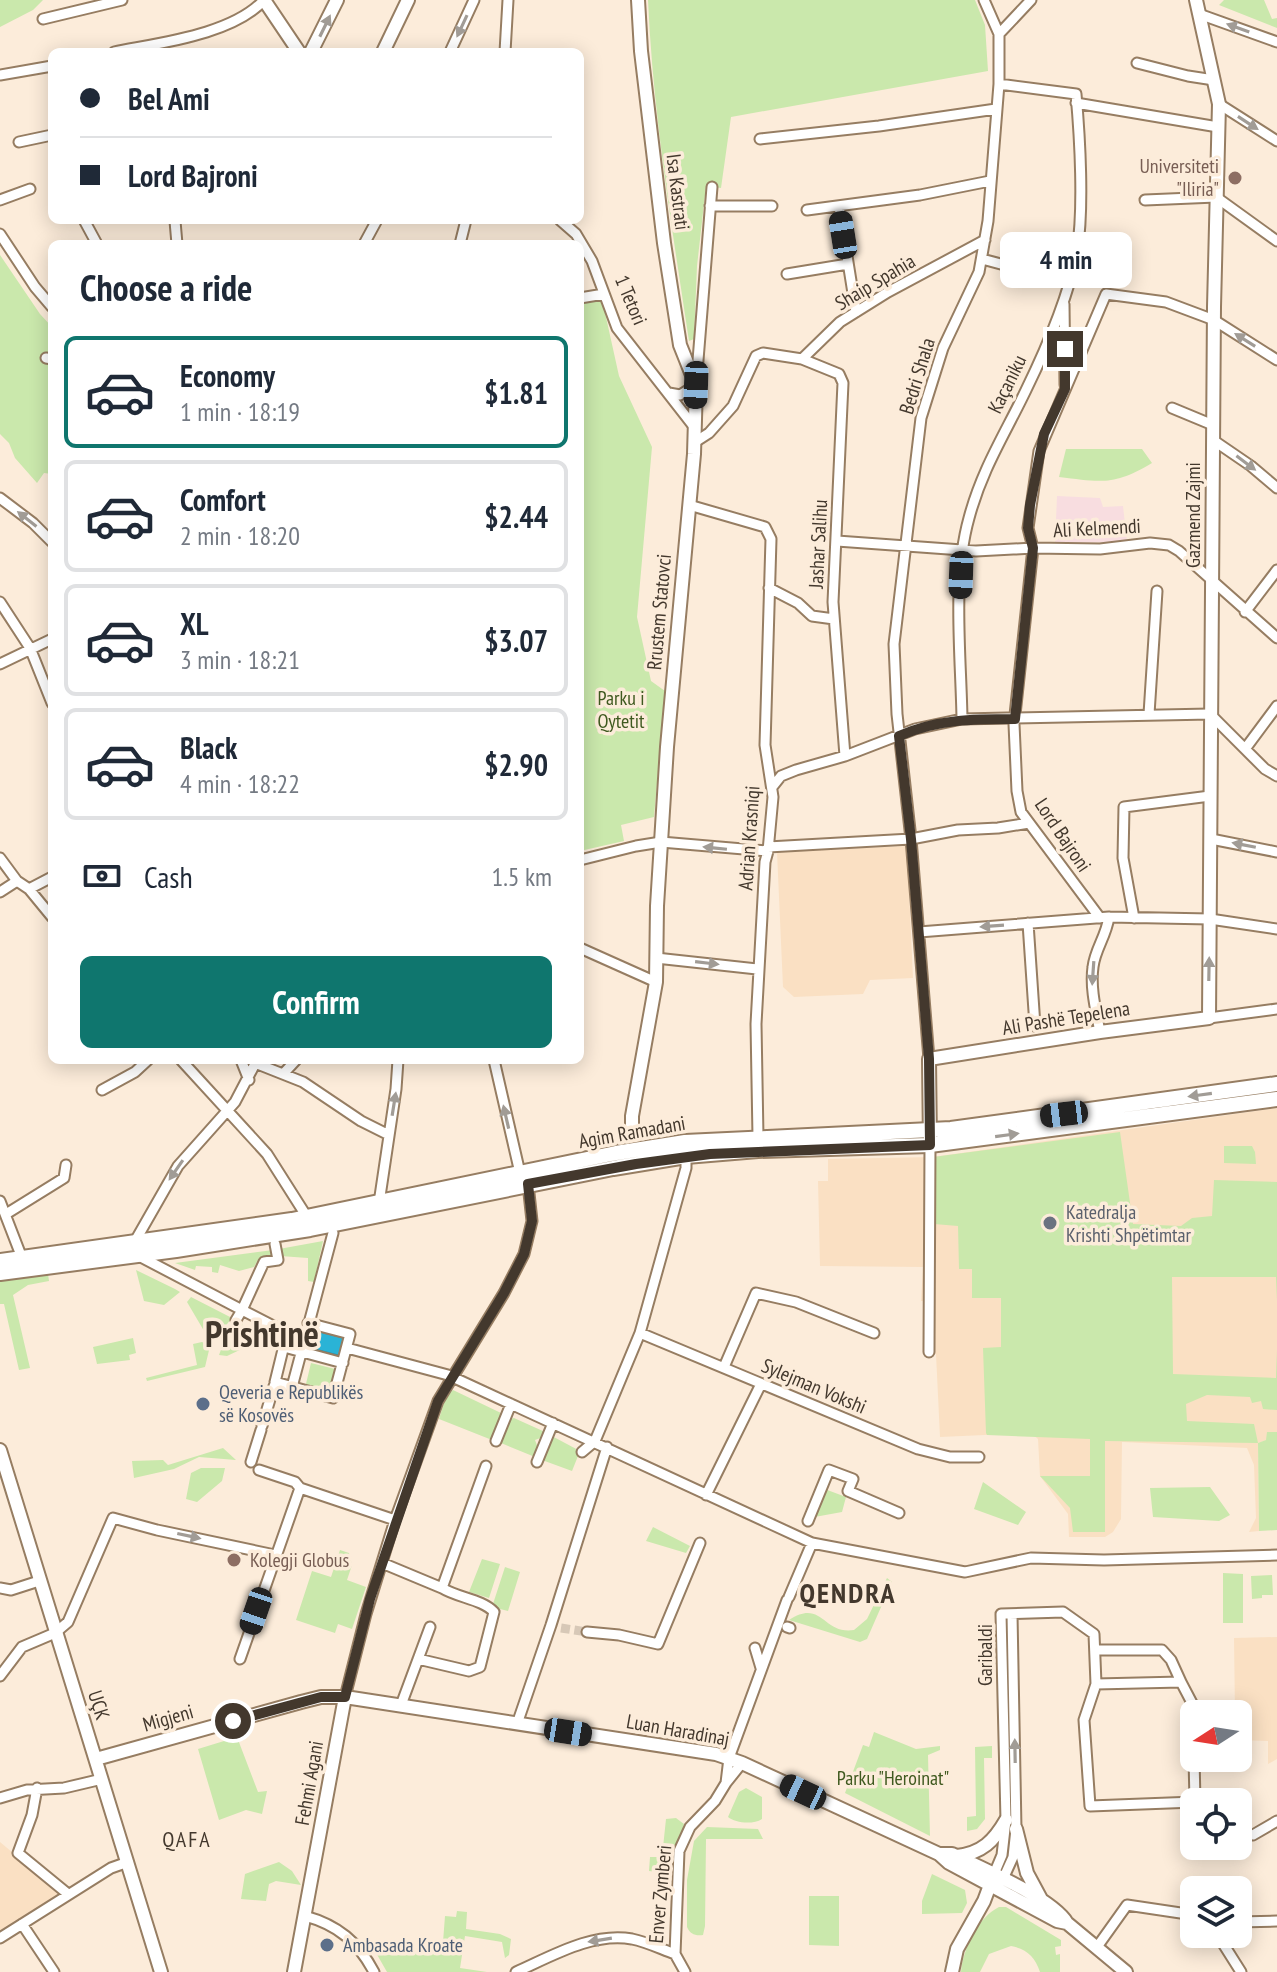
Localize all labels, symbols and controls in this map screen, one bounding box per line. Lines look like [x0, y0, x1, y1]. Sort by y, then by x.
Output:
one-way arrow [455, 14, 469, 38]
one-way arrow [318, 15, 332, 38]
one-way arrow [1226, 21, 1250, 34]
text: Bel Ami [128, 79, 210, 118]
one-way arrow [1237, 115, 1259, 129]
street label: Isa Kastrati [660, 152, 696, 232]
place label: Universiteti "Iliria" [1139, 153, 1219, 202]
text: Lord Bajroni [128, 156, 258, 195]
marker: Universiteti "Iliria" [1226, 169, 1244, 187]
car [827, 209, 859, 261]
callout: 4 min [999, 233, 1131, 289]
text: 4 min [1040, 243, 1092, 276]
street label: Shaip Spahia [830, 248, 920, 316]
text: Choose a ride [80, 264, 252, 311]
street label: 1 Tetori [609, 271, 653, 329]
route end [1047, 331, 1083, 367]
one-way arrow [1235, 332, 1256, 347]
street label: Bedri Shala [893, 335, 941, 417]
street label: Kaçaniku [982, 350, 1032, 418]
icon: car [84, 356, 156, 428]
text: Economy [180, 356, 275, 395]
car [683, 361, 709, 409]
text: $1.81 [484, 373, 548, 412]
text: 1 min · 18:19 [180, 395, 300, 428]
one-way arrow [1236, 454, 1256, 470]
street label: Gazmend Zajmi [1180, 462, 1206, 568]
icon: car [84, 480, 156, 552]
text: Comfort [180, 480, 266, 519]
text: $2.44 [484, 497, 548, 536]
street label: Jashar Salihu [803, 499, 833, 590]
one-way arrow [17, 511, 37, 528]
street label: Ali Kelmendi [1052, 513, 1142, 543]
text: 2 min · 18:20 [180, 519, 300, 552]
car [948, 551, 974, 599]
street label: Rrustem Statovci [641, 553, 677, 671]
icon: car [84, 604, 156, 676]
text: XL [180, 604, 209, 643]
text: $3.07 [484, 621, 548, 660]
text: 3 min · 18:21 [180, 643, 300, 676]
park label: Parku i Qytetit [597, 685, 645, 734]
icon: car [84, 728, 156, 800]
text: Black [180, 728, 237, 767]
text: $2.90 [484, 745, 548, 784]
text: 4 min · 18:22 [180, 767, 300, 800]
street label: Adrian Krasniqi [732, 785, 766, 891]
street label: Lord Bajroni [1029, 793, 1097, 877]
one-way arrow [1231, 839, 1256, 851]
one-way arrow [702, 841, 727, 854]
icon: cash [80, 854, 124, 898]
text: Cash [144, 857, 193, 896]
text: 1.5 km [491, 860, 552, 893]
one-way arrow [979, 920, 1004, 933]
button: Confirm [80, 956, 552, 1048]
one-way arrow [1203, 956, 1215, 981]
one-way arrow [695, 957, 720, 970]
one-way arrow [1086, 961, 1099, 986]
street label: Ali Pashë Tepelena [1000, 995, 1132, 1041]
one-way arrow [1187, 1089, 1212, 1102]
one-way arrow [388, 1091, 401, 1116]
car [1039, 1099, 1089, 1129]
one-way arrow [499, 1104, 512, 1129]
street label: Agim Ramadani [577, 1110, 687, 1154]
one-way arrow [995, 1128, 1020, 1141]
one-way arrow [169, 1160, 184, 1181]
place label: Katedralja Krishti Shpëtimtar [1066, 1199, 1192, 1248]
marker: Katedralja Krishti Shpëtimtar [1041, 1214, 1059, 1232]
district label: Prishtinë [205, 1310, 319, 1357]
street label: Sylejman Vokshi [758, 1352, 870, 1420]
place label: Qeveria e Republikës së Kosovës [219, 1379, 363, 1428]
marker: Qeveria e Republikës së Kosovës [194, 1395, 212, 1413]
one-way arrow [177, 1530, 202, 1543]
place label: Kolegji Globus [250, 1547, 349, 1573]
marker: Kolegji Globus [225, 1551, 243, 1569]
district label: QENDRA [800, 1574, 896, 1611]
car [237, 1584, 275, 1638]
street label: Garibaldi [972, 1624, 998, 1686]
street label: UÇK [82, 1687, 116, 1723]
street label: Migjeni [140, 1698, 196, 1738]
north arrow [1180, 1700, 1252, 1772]
map controls [1180, 1700, 1252, 1948]
route start [215, 1703, 251, 1739]
street label: Luan Haradinaj [625, 1708, 731, 1752]
car [542, 1716, 594, 1748]
one-way arrow [1009, 1738, 1021, 1763]
street label: Fehmi Agani [289, 1739, 329, 1827]
park label: Parku "Heroinat" [837, 1765, 949, 1791]
car [776, 1771, 830, 1813]
button: locate [1180, 1788, 1252, 1860]
district label: QAFA [162, 1825, 212, 1853]
street label: Enver Zymberi [643, 1844, 677, 1944]
button: layers [1180, 1876, 1252, 1948]
place label: Ambasada Kroate [343, 1932, 463, 1958]
one-way arrow [587, 1934, 612, 1947]
marker: Ambasada Kroate [318, 1936, 336, 1954]

